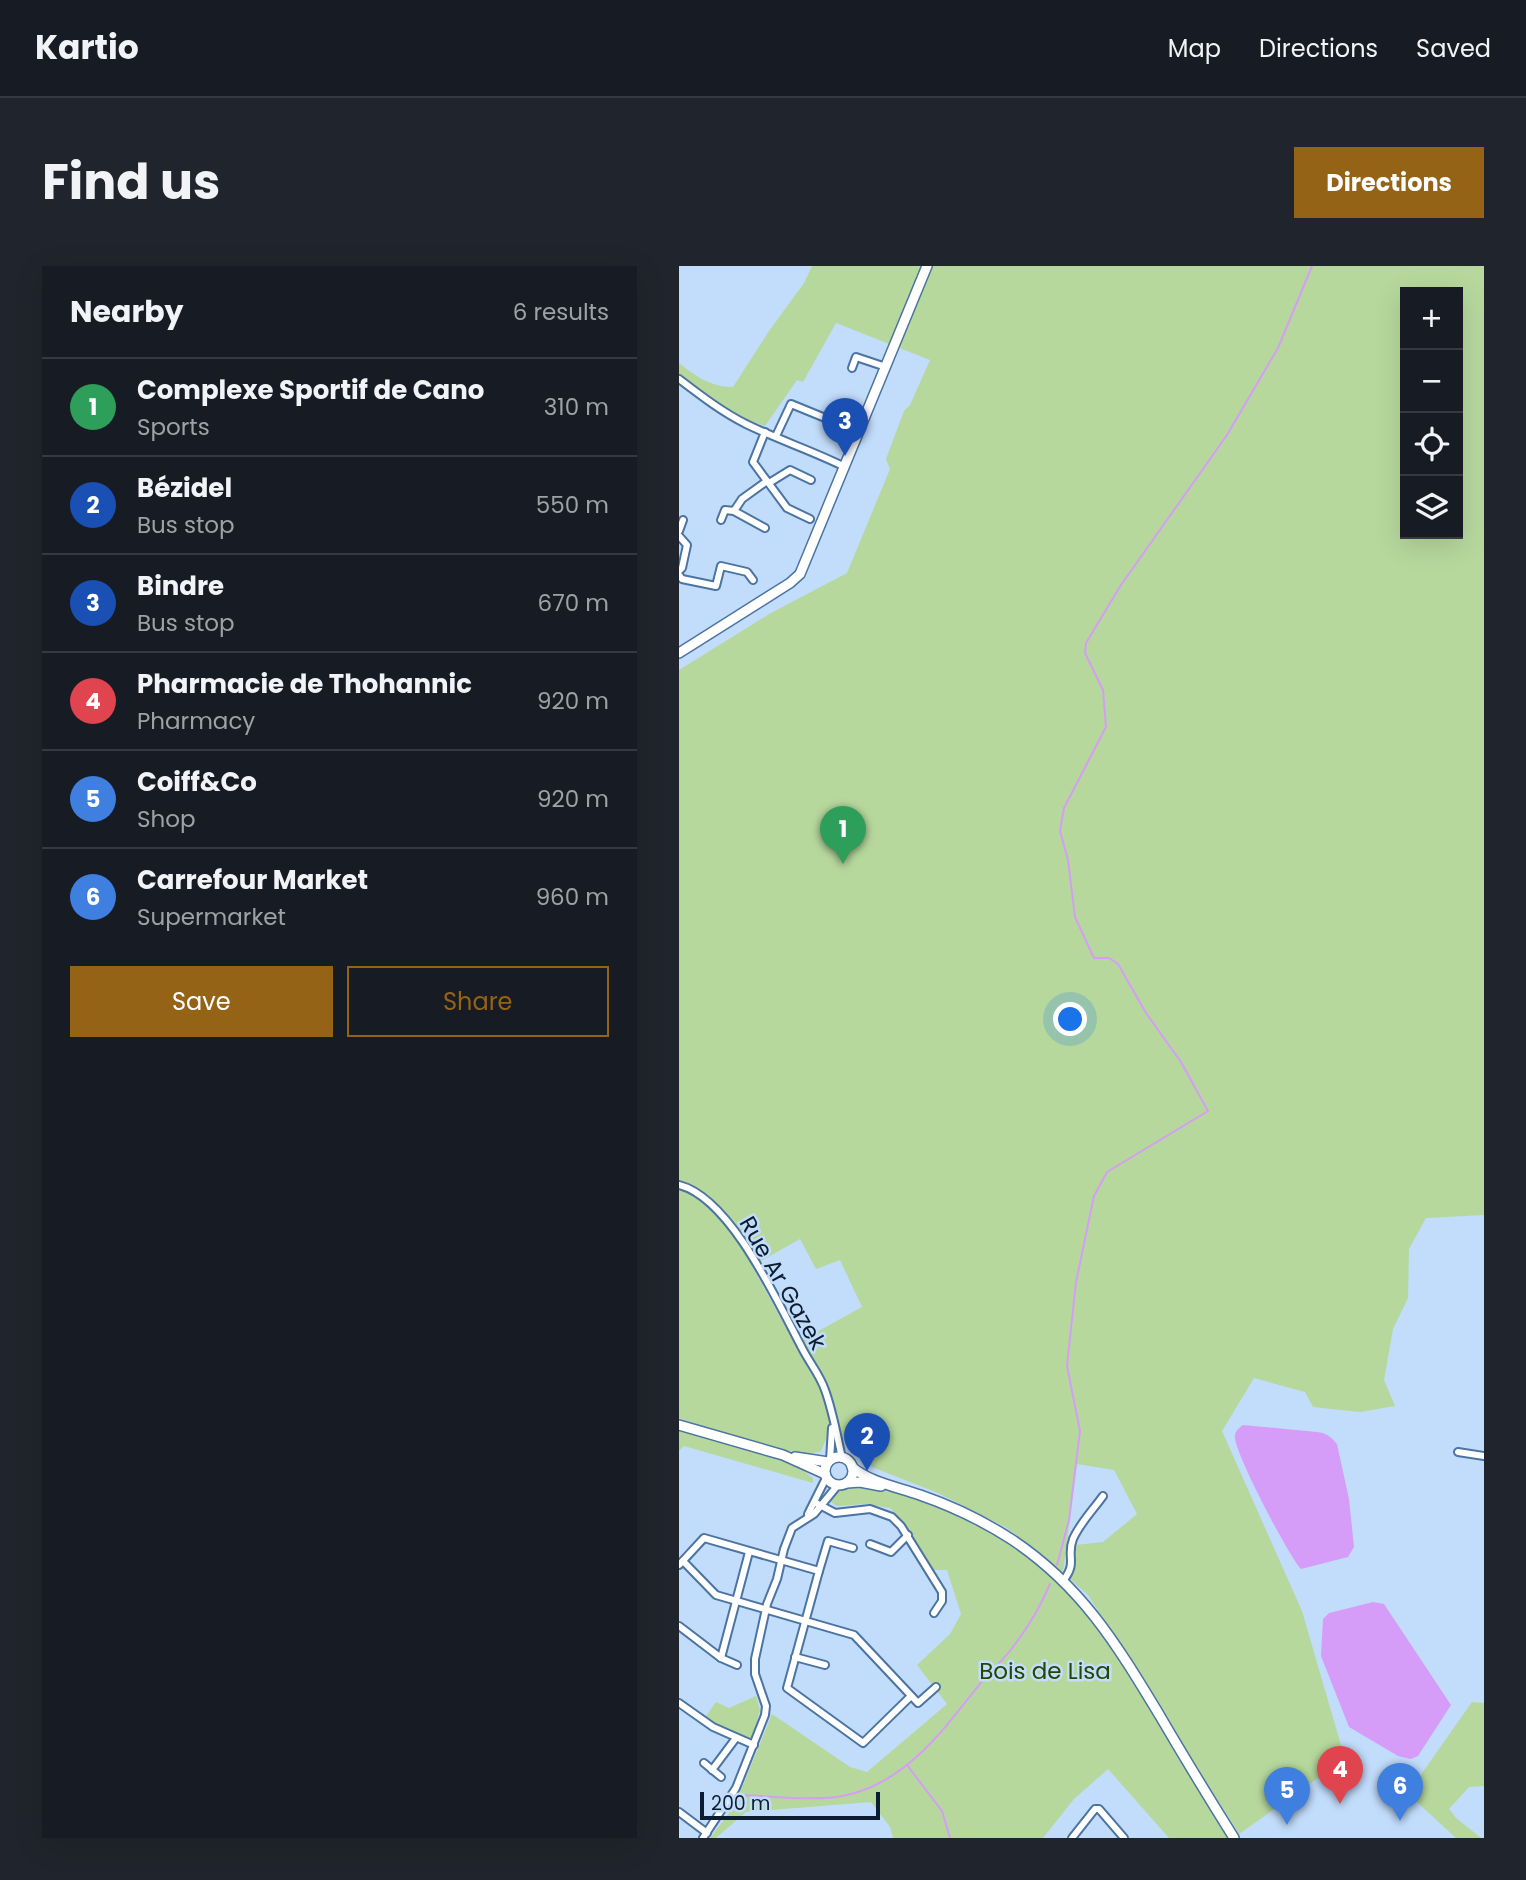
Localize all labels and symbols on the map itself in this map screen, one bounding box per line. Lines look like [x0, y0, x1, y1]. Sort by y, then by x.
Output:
pin: 3 [822, 398, 868, 456]
pin: 1 [820, 806, 866, 864]
your location [1053, 1002, 1087, 1036]
street label: Rue Ar Gazek [732, 1210, 834, 1356]
pin: 2 [844, 1413, 890, 1471]
park label: Bois de Lisa [979, 1655, 1111, 1687]
pin: 4 [1317, 1746, 1363, 1804]
pin: 6 [1377, 1763, 1423, 1821]
pin: 5 [1264, 1767, 1310, 1825]
scale bar [700, 1789, 880, 1821]

